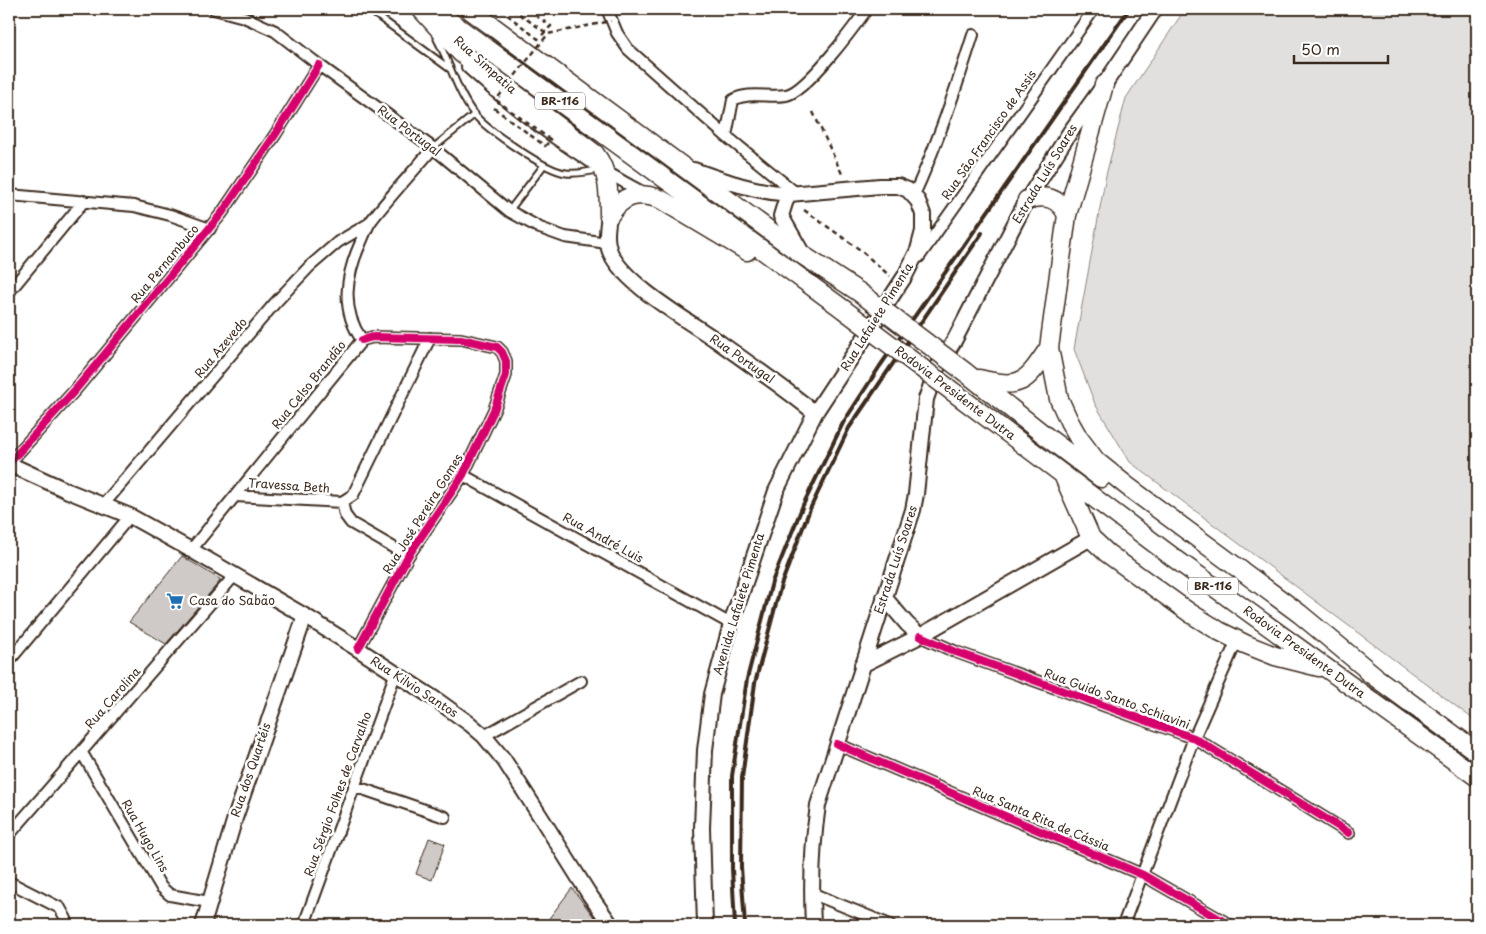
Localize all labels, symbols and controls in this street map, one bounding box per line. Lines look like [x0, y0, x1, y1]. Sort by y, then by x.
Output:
street label: Rua Simpatia [450, 31, 521, 98]
scale bar [1294, 32, 1387, 64]
text: 50 m [1301, 37, 1340, 60]
street label: Rua São Francisco de Assis [936, 66, 1040, 203]
road number: BR-116 [535, 92, 585, 110]
street label: Rua Portugal [374, 100, 445, 160]
street label: Estrada Luís Soares [1007, 120, 1081, 227]
street label: Rua Pernambuco [126, 220, 203, 307]
street label: Rua Lafaiete Pimenta [835, 258, 917, 374]
street label: Rua Azevedo [190, 313, 251, 381]
street label: Rua Portugal [707, 329, 779, 387]
street label: Rua Celso Brandão [267, 336, 350, 433]
street label: Rodovia Presidente Dutra [891, 341, 1020, 444]
street label: Rua José Pereira Gomes [378, 449, 467, 577]
street label: Travessa Beth [248, 473, 331, 497]
street label: Estrada Luís Soares [869, 503, 921, 616]
street label: Rua André Luis [560, 508, 648, 567]
street label: Avenida Lafaiete Pimenta [708, 530, 768, 677]
road number: BR-116 [1188, 578, 1238, 594]
supermarket icon: Casa do Sabão [165, 591, 185, 611]
place label: Casa do Sabão [189, 591, 275, 609]
street label: Rodovia Presidente Dutra [1240, 601, 1370, 702]
street label: Rua Kilvio Santos [367, 651, 462, 721]
street label: Rua Carolina [80, 662, 144, 732]
street label: Rua Guido Santo Schiavini [1042, 663, 1193, 733]
street label: Rua Sérgio Folhes de Carvalho [299, 709, 375, 879]
street label: Rua dos Quartéis [225, 720, 275, 819]
street label: Rua Santa Rita de Cássia [970, 781, 1113, 855]
street label: Rua Hugo Lins [118, 796, 174, 876]

